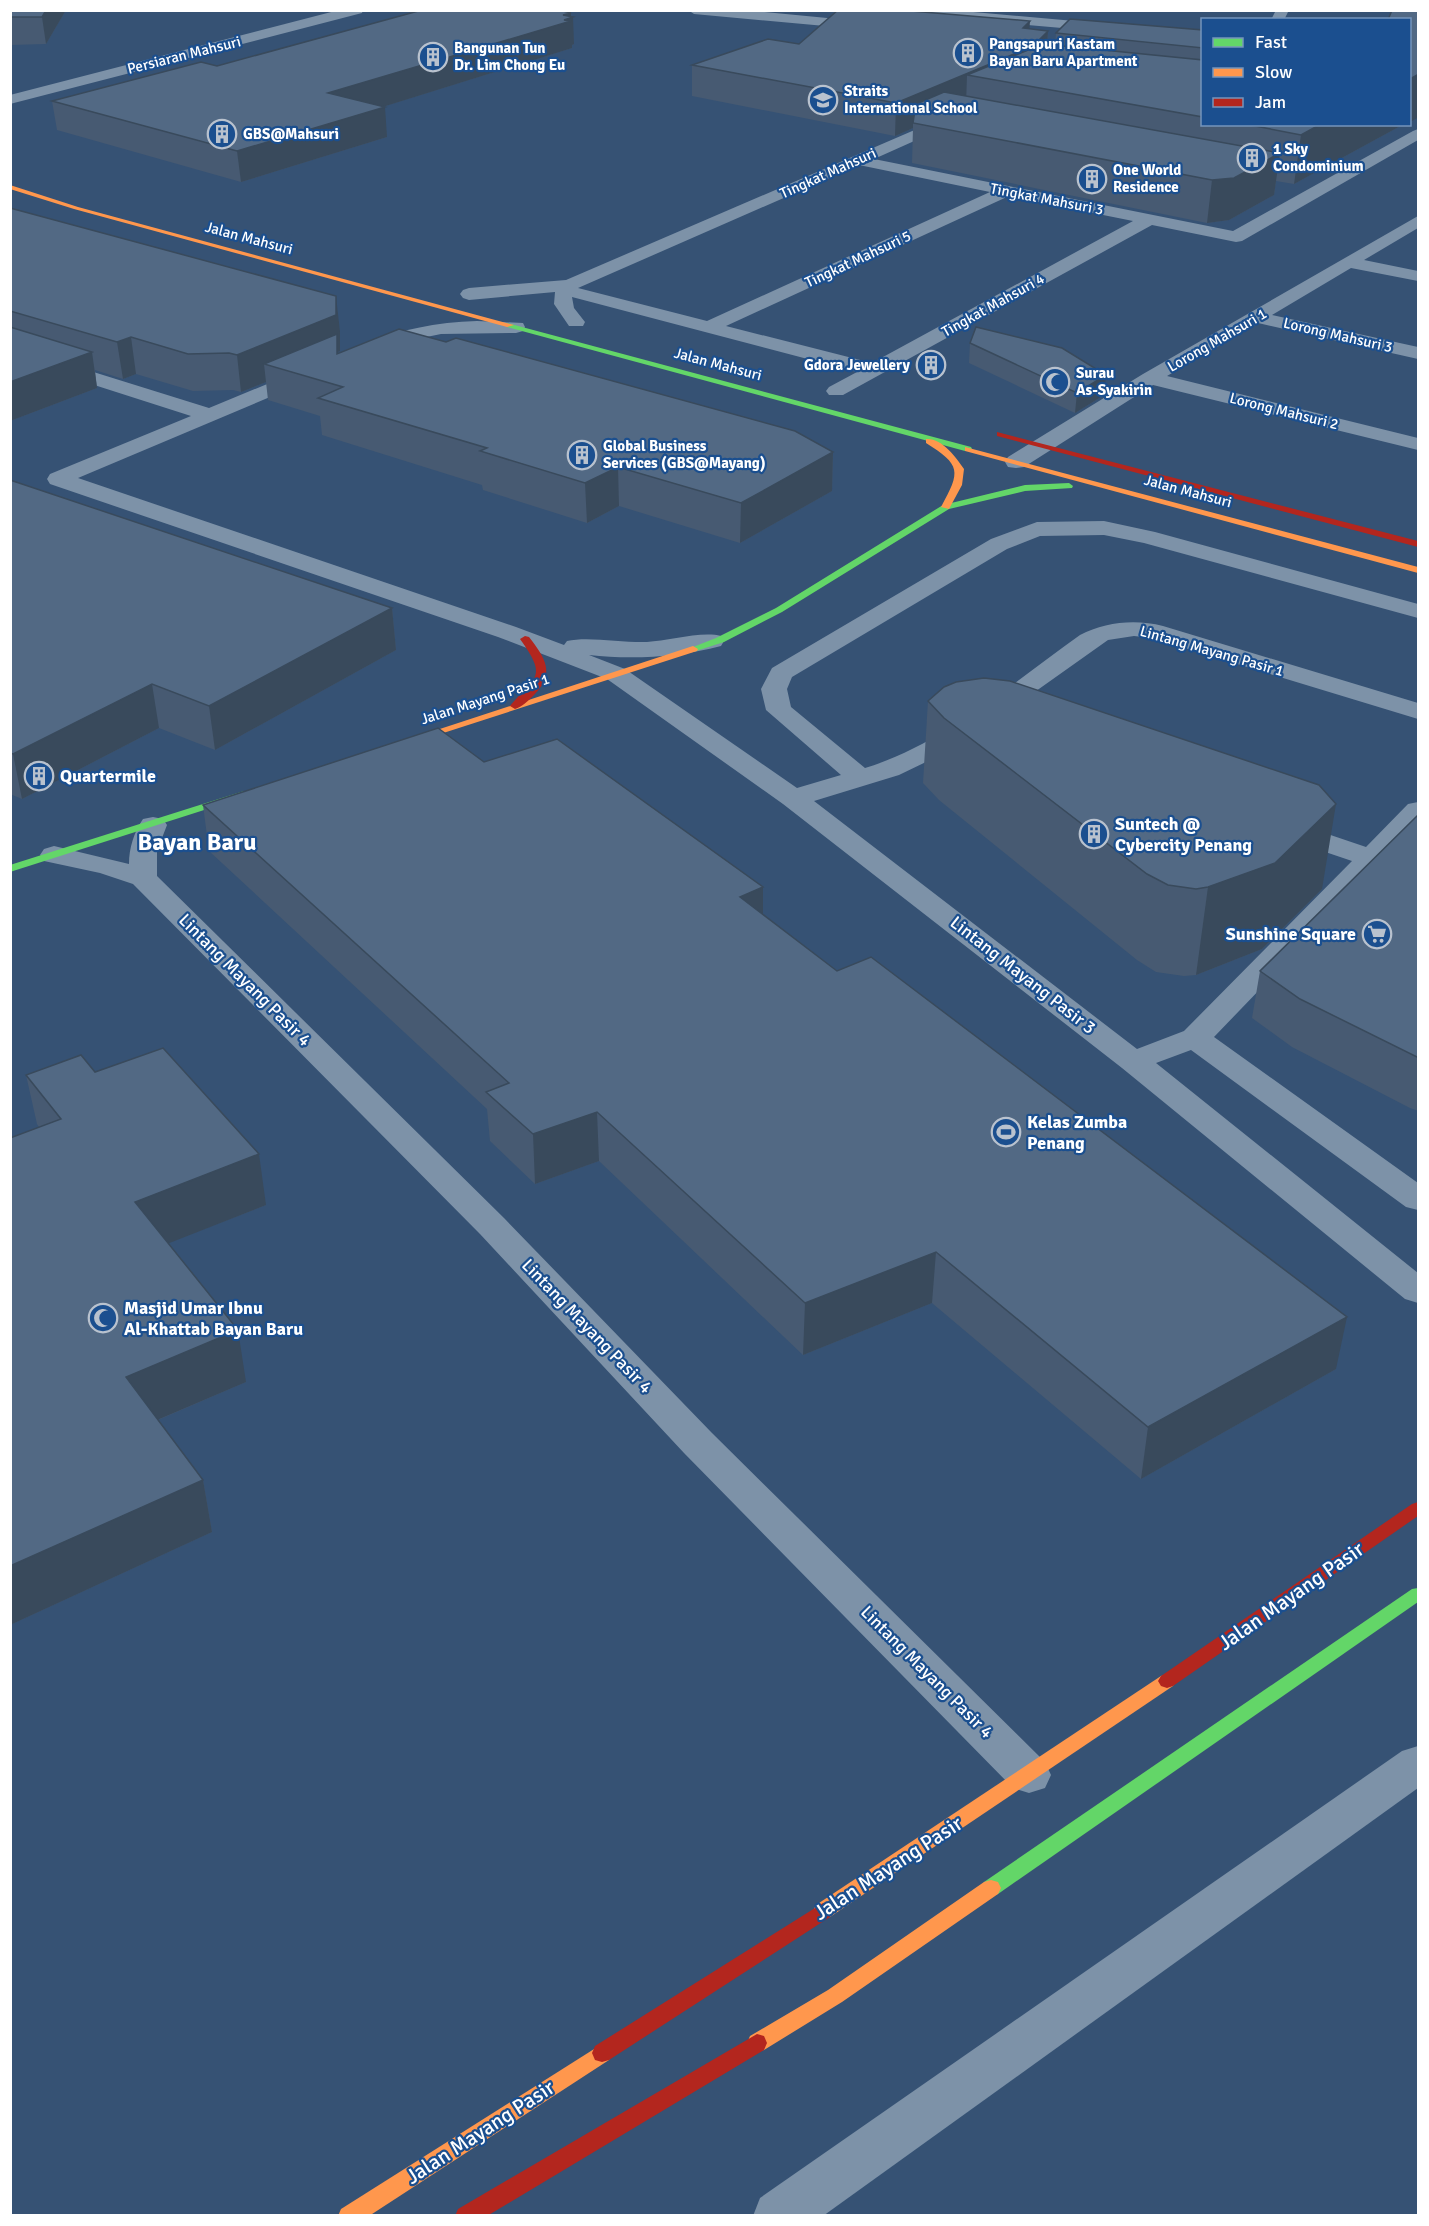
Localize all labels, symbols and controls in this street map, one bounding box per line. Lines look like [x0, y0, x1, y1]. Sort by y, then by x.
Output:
legend [1201, 18, 1411, 126]
text: Fast [1255, 31, 1287, 53]
street label: Persiaran Mahsuri [125, 32, 243, 78]
place label: Pangsapuri Kastam Bayan Baru Apartment [989, 35, 1138, 70]
building icon: Pangsapuri Kastam Bayan Baru Apartment [952, 37, 984, 69]
place label: Bangunan Tun Dr. Lim Chong Eu [454, 39, 565, 74]
building icon: Bangunan Tun Dr. Lim Chong Eu [417, 41, 449, 73]
text: Slow [1255, 61, 1292, 83]
place label: Straits International School [844, 82, 978, 117]
school or university icon: Straits International School [807, 84, 839, 116]
text: Jam [1255, 91, 1286, 113]
building icon: GBS@Mahsuri [206, 118, 238, 150]
place label: GBS@Mahsuri [243, 125, 339, 143]
place label: 1 Sky Condominium [1273, 140, 1364, 175]
building icon: 1 Sky Condominium [1236, 142, 1268, 174]
street label: Tingkat Mahsuri [777, 144, 879, 202]
place label: One World Residence [1113, 161, 1181, 196]
building icon: One World Residence [1076, 163, 1108, 195]
street label: Tingkat Mahsuri 3 [989, 179, 1105, 219]
street label: Jalan Mahsuri [203, 218, 295, 258]
street label: Tingkat Mahsuri 5 [802, 227, 914, 291]
street label: Tingkat Mahsuri 4 [938, 269, 1048, 341]
street label: Lorong Mahsuri 1 [1164, 304, 1270, 376]
street label: Lorong Mahsuri 3 [1282, 314, 1394, 356]
street label: Jalan Mahsuri [672, 344, 764, 384]
building icon: Gdora Jewellery [915, 349, 947, 381]
place label: Gdora Jewellery [804, 356, 911, 374]
place label: Surau As-Syakirin [1076, 364, 1152, 399]
mosque icon: Surau As-Syakirin [1039, 366, 1071, 398]
street label: Lorong Mahsuri 2 [1228, 389, 1340, 433]
place label: Global Business Services (GBS@Mayang) [603, 437, 766, 472]
building icon: Global Business Services (GBS@Mayang) [566, 439, 598, 471]
street label: Jalan Mahsuri [1142, 471, 1234, 511]
street label: Lintang Mayang Pasir 1 [1138, 622, 1286, 680]
street label: Jalan Mayang Pasir 1 [418, 670, 552, 728]
building icon: Quartermile [23, 760, 55, 792]
place label: Quartermile [60, 765, 156, 787]
place label: Suntech @ Cybercity Penang [1115, 813, 1252, 856]
building icon: Suntech @ Cybercity Penang [1078, 818, 1110, 850]
district label: Bayan Baru [138, 827, 256, 857]
street label: Lintang Mayang Pasir 4 [174, 909, 316, 1051]
street label: Lintang Mayang Pasir 3 [946, 911, 1100, 1039]
supermarket icon: Sunshine Square [1361, 918, 1393, 950]
place label: Sunshine Square [1226, 923, 1356, 945]
place label: Kelas Zumba Penang [1027, 1111, 1127, 1154]
sports icon: Kelas Zumba Penang [990, 1116, 1022, 1148]
street label: Lintang Mayang Pasir 4 [517, 1254, 657, 1398]
place label: Masjid Umar Ibnu Al-Khattab Bayan Baru [124, 1297, 303, 1340]
mosque icon: Masjid Umar Ibnu Al-Khattab Bayan Baru [87, 1302, 119, 1334]
street label: Jalan Mayang Pasir [1213, 1536, 1369, 1656]
street label: Lintang Mayang Pasir 4 [856, 1601, 998, 1743]
street label: Jalan Mayang Pasir [809, 1810, 967, 1926]
street label: Jalan Mayang Pasir [401, 2074, 559, 2190]

